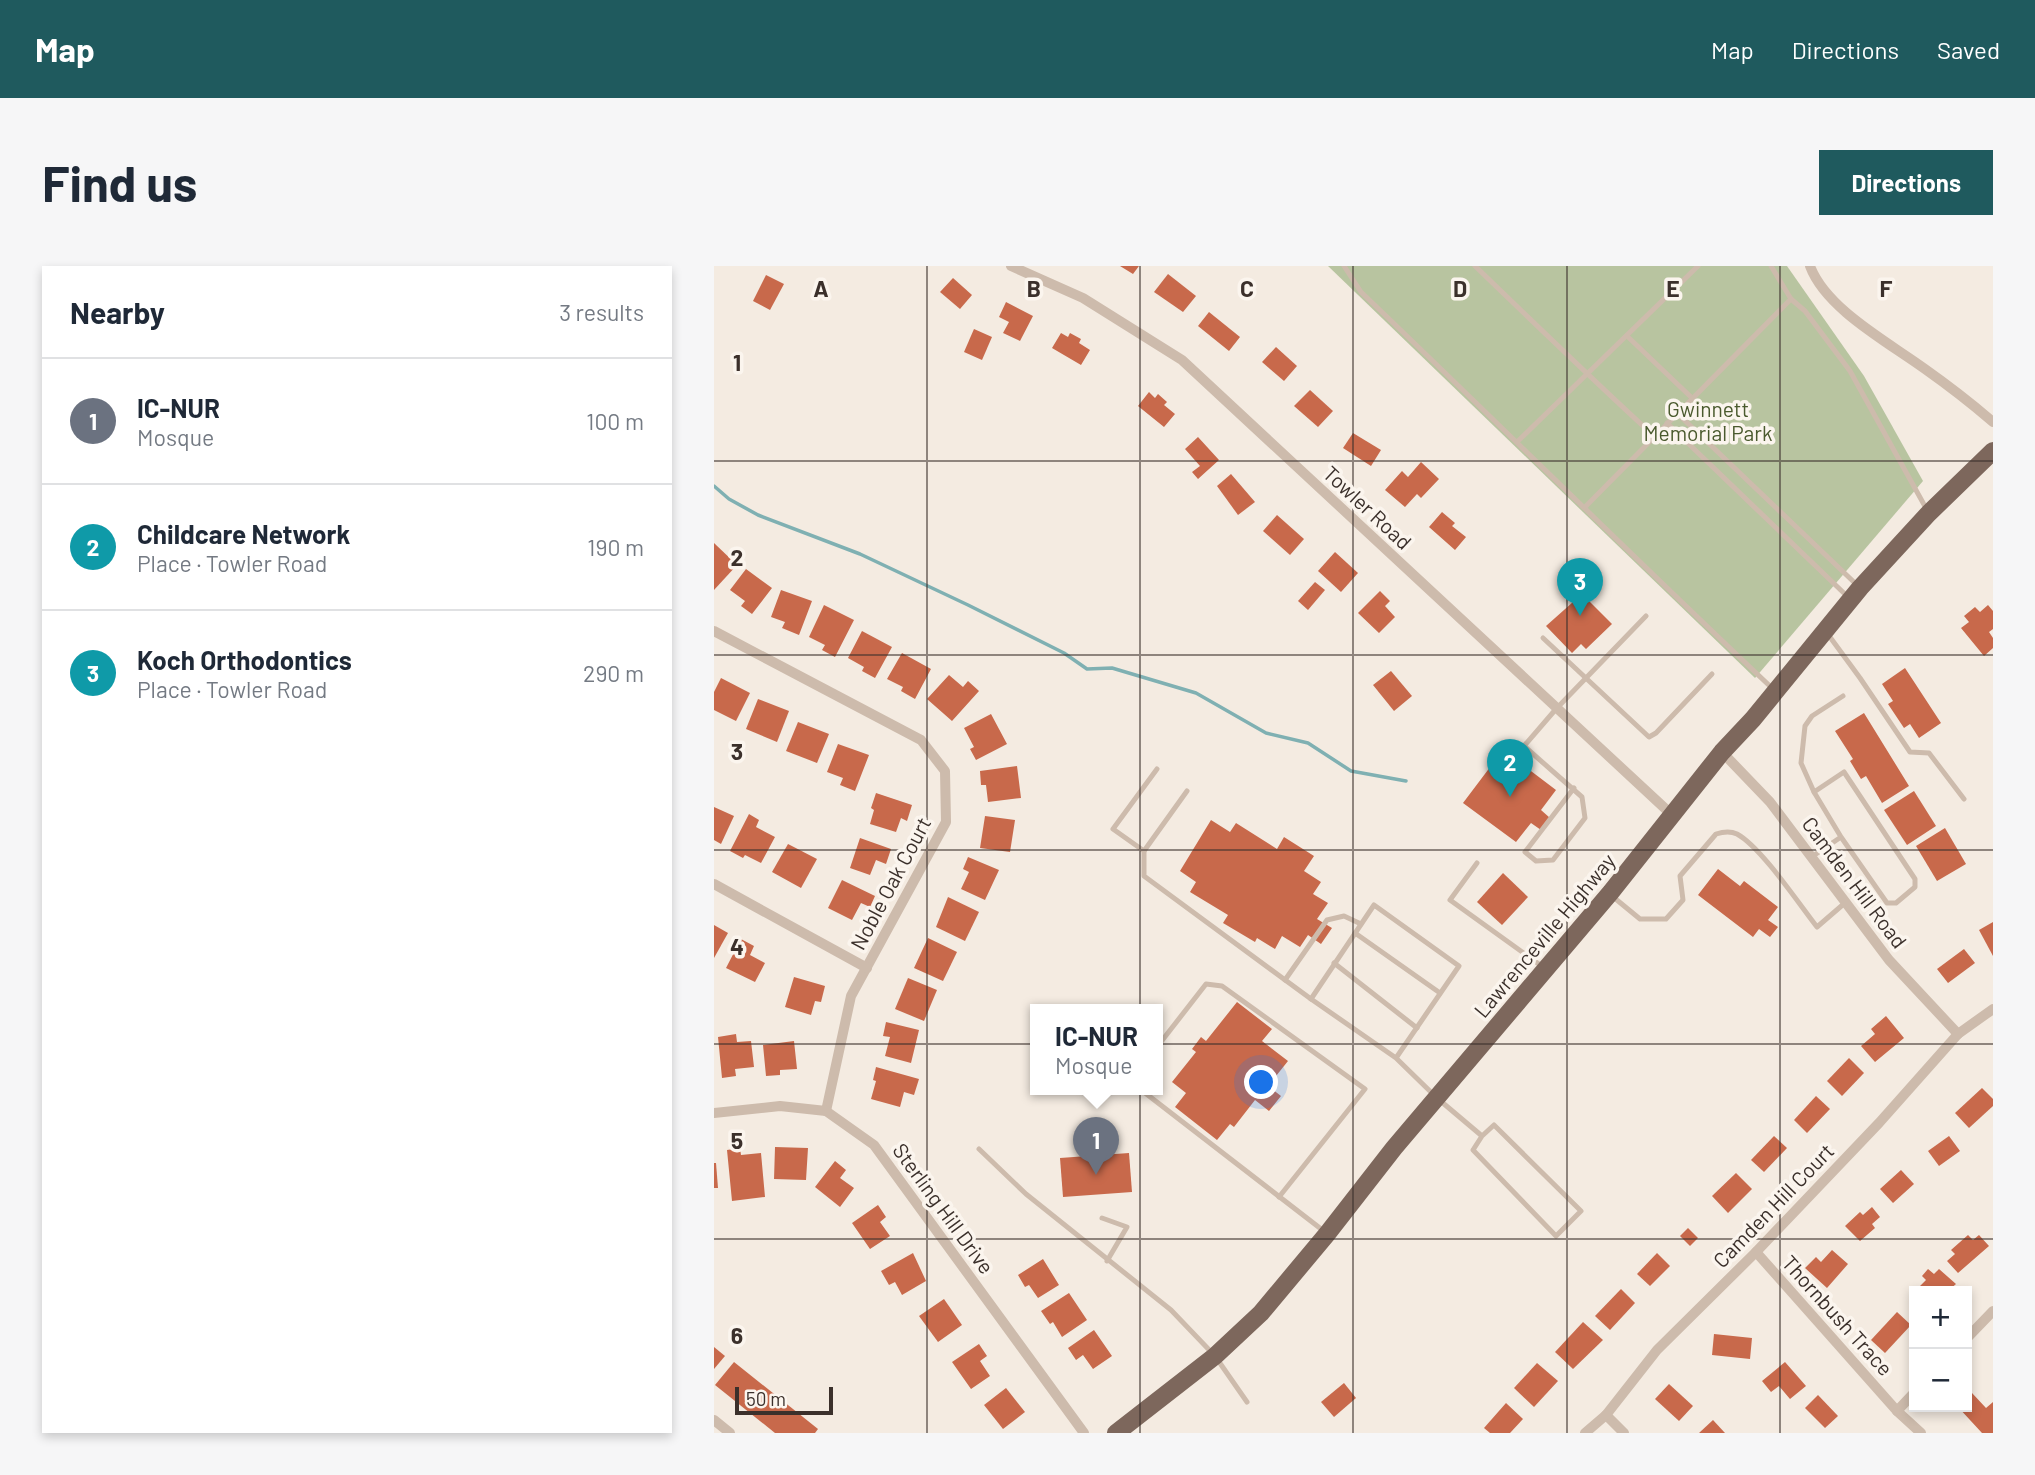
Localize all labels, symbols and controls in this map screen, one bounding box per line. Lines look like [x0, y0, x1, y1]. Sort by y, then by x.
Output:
text: Map [35, 29, 95, 69]
text: Map [1711, 35, 1754, 64]
text: Directions [1792, 35, 1899, 64]
text: Saved [1937, 35, 2000, 64]
button: Directions [1819, 150, 1993, 215]
text: Find us [42, 153, 197, 212]
text: A [813, 274, 829, 302]
text: B [1027, 274, 1041, 302]
text: C [1240, 274, 1254, 302]
text: D [1453, 274, 1467, 302]
text: E [1666, 274, 1680, 302]
text: F [1880, 274, 1893, 302]
text: Nearby [70, 294, 165, 330]
text: 3 results [559, 298, 644, 326]
text: 1 [733, 348, 741, 376]
text: IC-NUR [137, 392, 220, 423]
park label: Gwinnett Memorial Park [1644, 396, 1772, 445]
text: 1 [89, 407, 97, 435]
text: 100 m [586, 407, 644, 435]
text: Mosque [137, 423, 214, 451]
street label: Towler Road [1319, 460, 1417, 554]
text: Childcare Network [137, 518, 350, 549]
text: 2 [87, 533, 99, 561]
text: 190 m [587, 533, 644, 561]
text: 2 [731, 543, 743, 571]
text: Place · Towler Road [137, 549, 327, 577]
pin: 3 [1557, 558, 1603, 616]
text: Koch Orthodontics [137, 644, 352, 675]
text: 3 [87, 659, 99, 687]
text: 290 m [583, 659, 644, 687]
text: Place · Towler Road [137, 675, 327, 703]
text: 3 [731, 737, 743, 765]
pin: 2 [1487, 739, 1533, 797]
street label: Camden Hill Road [1797, 811, 1913, 953]
street label: Noble Oak Court [845, 812, 935, 954]
street label: Lawrenceville Highway [1468, 848, 1620, 1022]
text: 4 [730, 932, 744, 960]
popup [1030, 1004, 1163, 1095]
text: IC-NUR [1055, 1020, 1138, 1051]
text: Mosque [1055, 1051, 1132, 1079]
your location [1244, 1065, 1278, 1099]
pin: 1 [1073, 1117, 1119, 1175]
text: 5 [731, 1126, 743, 1154]
street label: Sterling Hill Drive [888, 1138, 1000, 1278]
street label: Camden Hill Court [1708, 1138, 1838, 1272]
street label: Thornbush Trace [1777, 1250, 1899, 1380]
map controls [1909, 1286, 1972, 1412]
button: + [1909, 1286, 1972, 1349]
text: 6 [731, 1321, 743, 1349]
button: − [1909, 1349, 1972, 1412]
scale bar [735, 1384, 833, 1416]
text: 50 m [746, 1387, 786, 1410]

